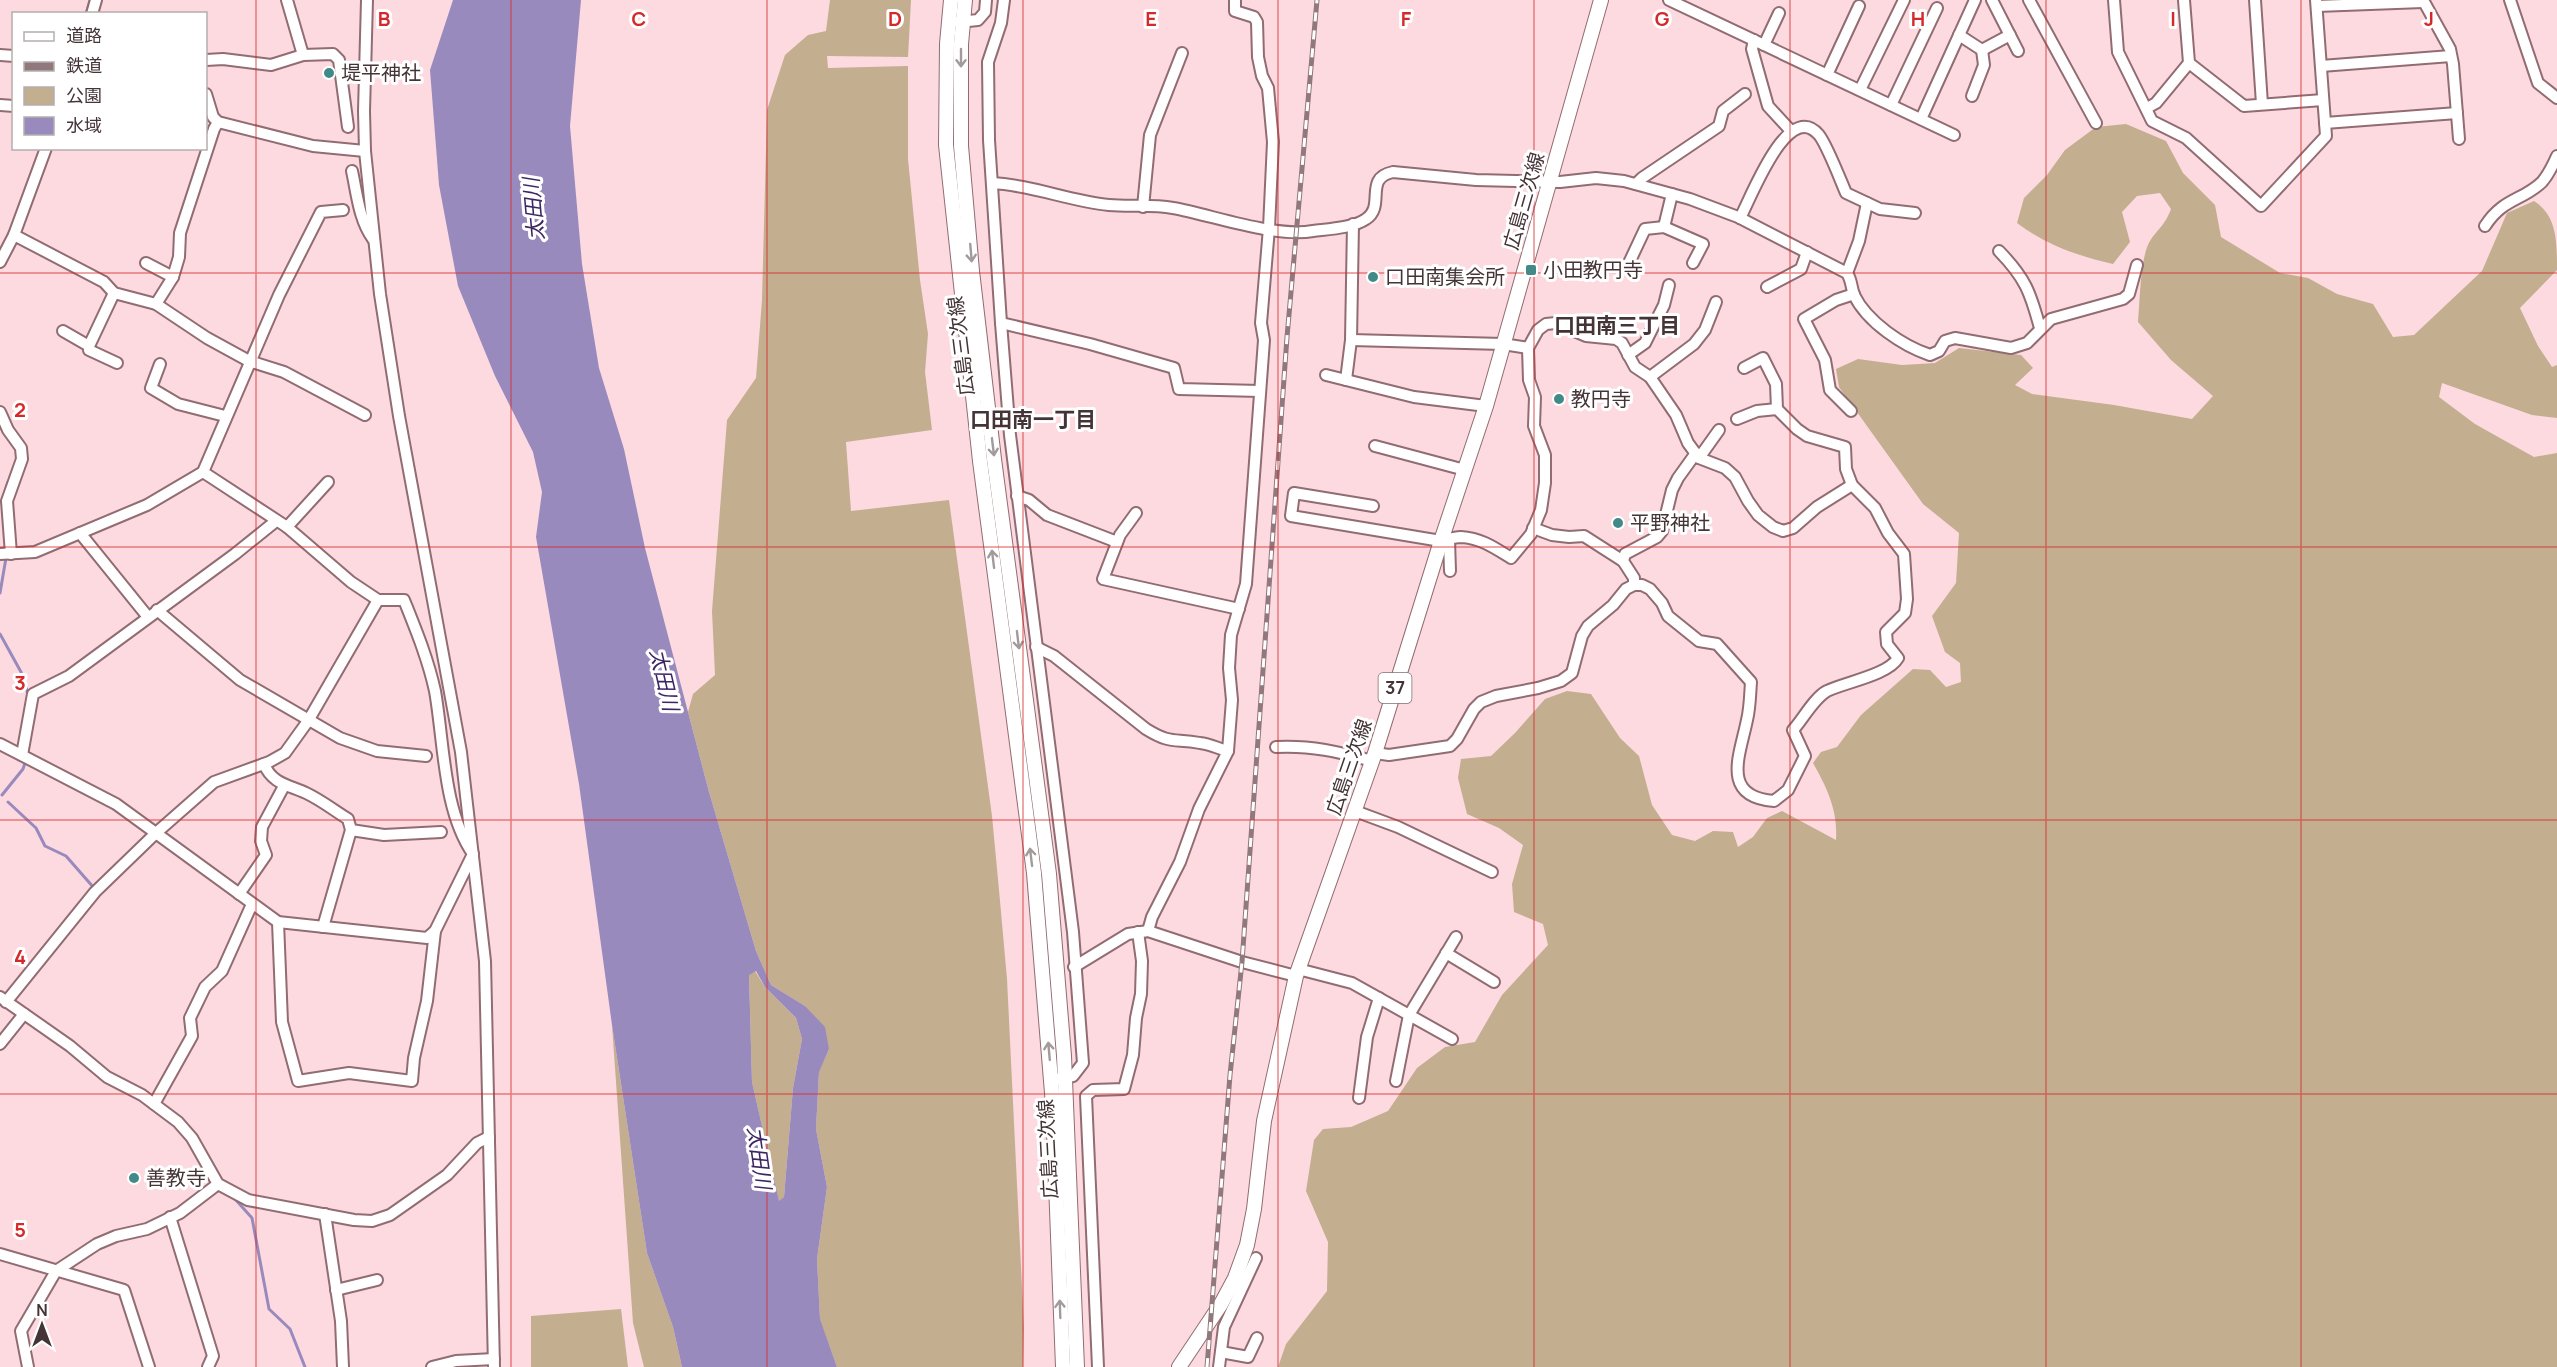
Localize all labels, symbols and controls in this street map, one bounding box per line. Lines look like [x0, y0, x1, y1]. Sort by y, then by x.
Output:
text: B [378, 5, 391, 32]
text: C [632, 5, 646, 32]
text: D [888, 5, 902, 32]
text: E [1145, 5, 1157, 32]
text: F [1401, 5, 1412, 32]
text: G [1655, 5, 1670, 32]
text: H [1911, 5, 1925, 32]
text: I [2170, 5, 2176, 32]
text: J [2424, 5, 2434, 32]
legend [12, 12, 207, 150]
text: 道路 [66, 23, 102, 47]
one-way arrow [955, 48, 967, 68]
text: 鉄道 [66, 53, 102, 77]
place label: 堤平神社 [341, 59, 421, 86]
marker: 堤平神社 [322, 66, 336, 80]
text: 公園 [66, 83, 102, 107]
text: 水域 [66, 113, 102, 137]
street label: 広島三次線 [1497, 149, 1550, 253]
water label: 太田川 [516, 174, 550, 242]
one-way arrow [966, 242, 977, 262]
place label: 小田教円寺 [1543, 256, 1643, 283]
place label: 口田南集会所 [1385, 263, 1505, 290]
marker: 小田教円寺 [1524, 263, 1538, 277]
marker: 口田南集会所 [1366, 270, 1380, 284]
street label: 広島三次線 [941, 295, 980, 397]
district label: 口田南三丁目 [1554, 311, 1680, 339]
place label: 教円寺 [1571, 385, 1631, 412]
marker: 教円寺 [1552, 392, 1566, 406]
text: 2 [14, 396, 26, 423]
district label: 口田南一丁目 [970, 405, 1096, 433]
one-way arrow [988, 436, 999, 456]
place label: 平野神社 [1630, 509, 1710, 536]
marker: 平野神社 [1611, 516, 1625, 530]
one-way arrow [987, 550, 998, 570]
one-way arrow [1013, 630, 1024, 649]
water label: 太田川 [644, 646, 686, 716]
text: 3 [14, 669, 26, 696]
road number: 37 [1378, 673, 1412, 703]
street label: 広島三次線 [1319, 715, 1378, 819]
one-way arrow [1026, 847, 1037, 867]
text: 4 [14, 943, 26, 970]
one-way arrow [1043, 1041, 1054, 1061]
street label: 広島三次線 [1031, 1098, 1064, 1200]
water label: 太田川 [742, 1125, 779, 1193]
place label: 善教寺 [146, 1164, 206, 1191]
marker: 善教寺 [127, 1171, 141, 1185]
text: 5 [14, 1216, 26, 1243]
north arrow [12, 1295, 72, 1355]
text: N [36, 1299, 48, 1321]
one-way arrow [1055, 1299, 1066, 1319]

